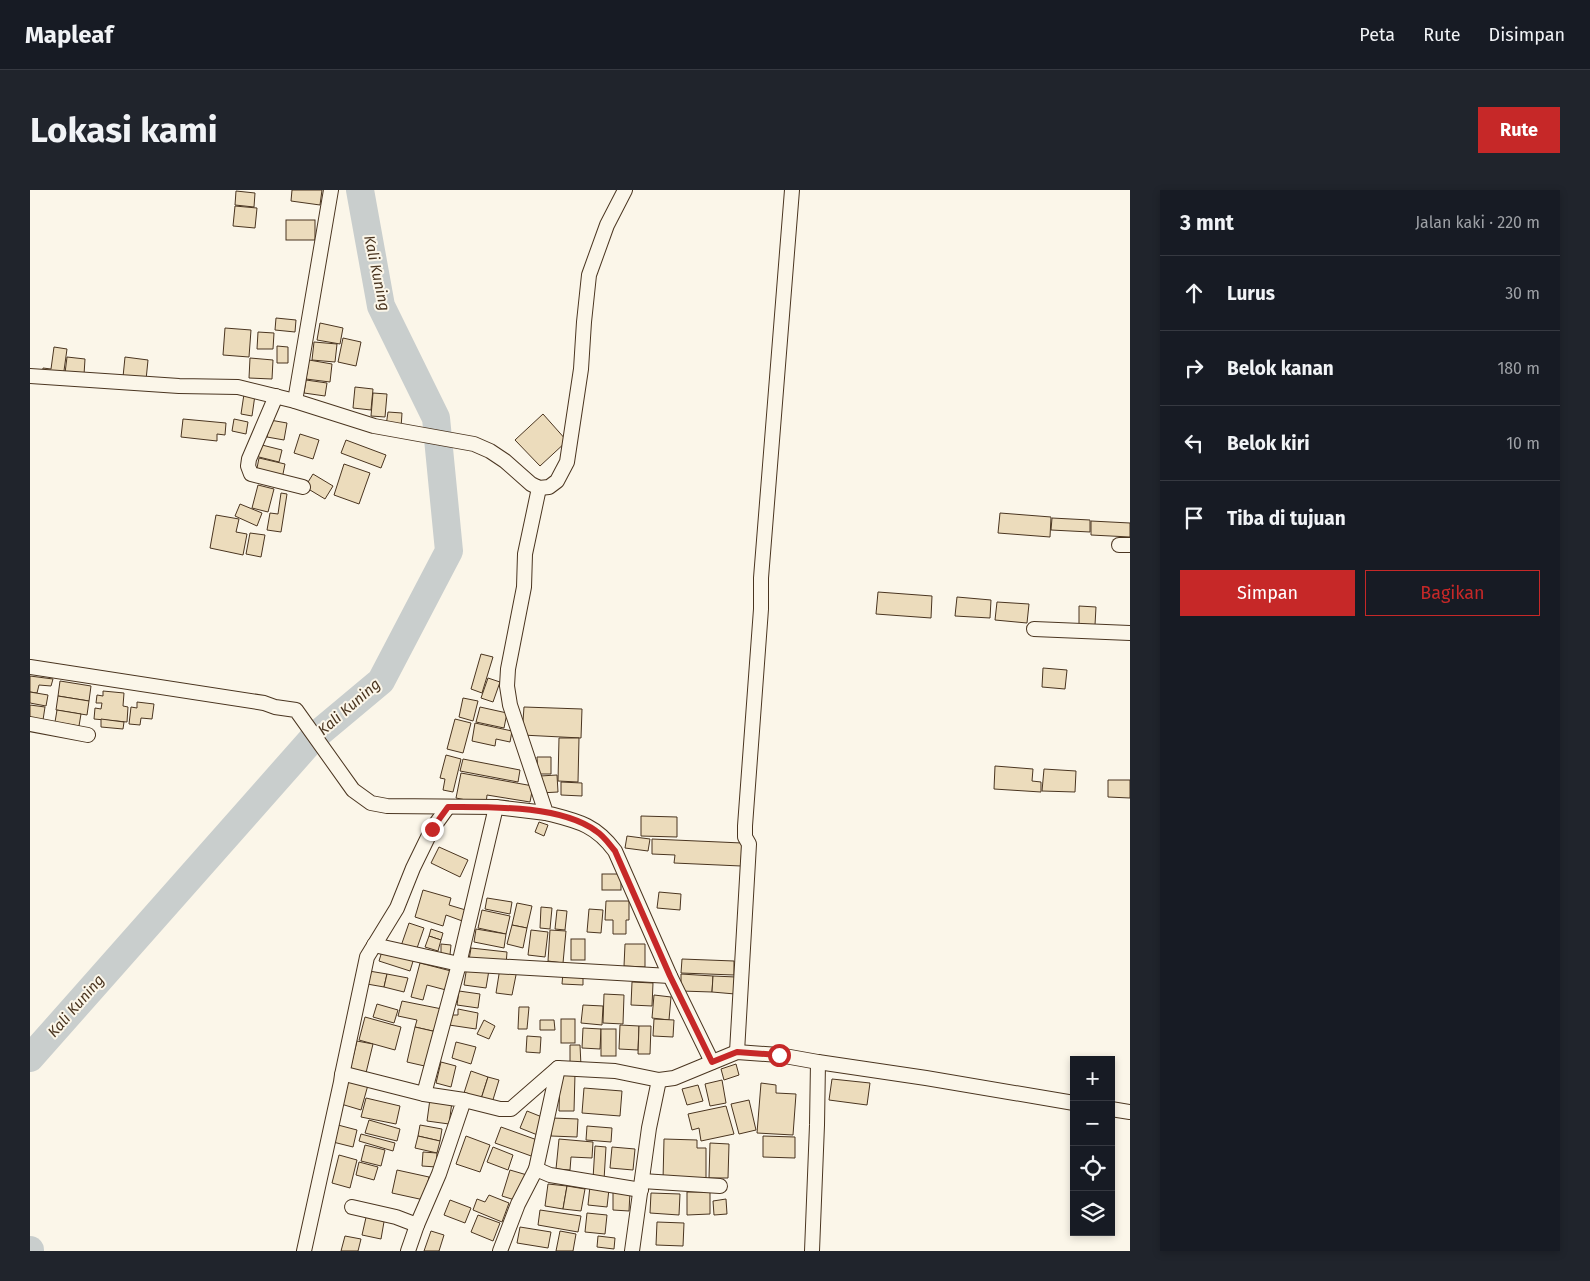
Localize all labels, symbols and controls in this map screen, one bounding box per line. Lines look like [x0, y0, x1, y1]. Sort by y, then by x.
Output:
text: Mapleaf [25, 21, 113, 49]
text: Peta [1359, 24, 1395, 46]
text: Rute [1423, 24, 1461, 46]
text: Disimpan [1489, 24, 1565, 46]
button: Rute [1478, 107, 1560, 153]
text: Lokasi kami [30, 109, 218, 151]
text: 3 mnt [1180, 210, 1234, 236]
text: Jalan kaki · 220 m [1415, 213, 1540, 232]
water label: Kali Kuning [360, 233, 394, 313]
icon: ahead [1180, 279, 1208, 307]
text: Lurus [1227, 282, 1275, 305]
text: 30 m [1505, 284, 1540, 303]
icon: right [1180, 354, 1208, 382]
text: Belok kanan [1227, 357, 1334, 380]
text: 180 m [1497, 359, 1540, 378]
icon: left [1180, 429, 1208, 457]
text: Belok kiri [1227, 432, 1310, 455]
text: 10 m [1506, 434, 1540, 453]
icon: arrive [1180, 504, 1208, 532]
text: Tiba di tujuan [1227, 507, 1346, 530]
button: Simpan [1180, 570, 1355, 616]
button: Bagikan [1365, 570, 1540, 616]
water label: Kali Kuning [314, 675, 384, 739]
route end [421, 818, 444, 841]
water label: Kali Kuning [44, 971, 108, 1041]
route start [768, 1044, 791, 1067]
map controls [1070, 1056, 1115, 1236]
button: + [1070, 1056, 1115, 1101]
button: − [1070, 1101, 1115, 1146]
button: locate [1070, 1146, 1115, 1191]
button: layers [1070, 1191, 1115, 1236]

